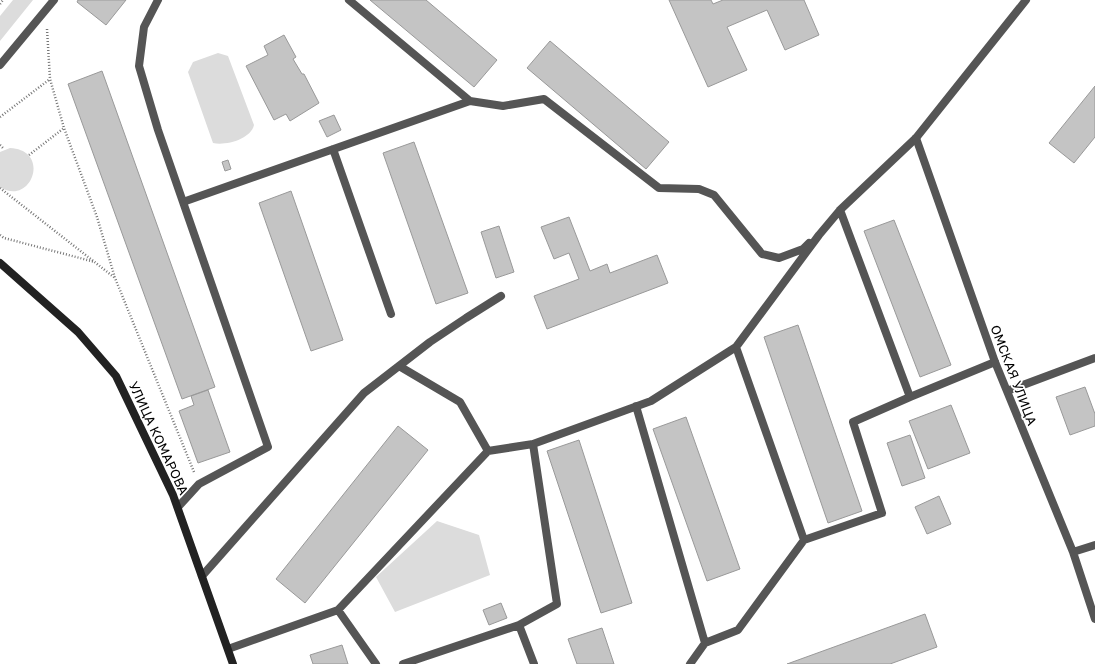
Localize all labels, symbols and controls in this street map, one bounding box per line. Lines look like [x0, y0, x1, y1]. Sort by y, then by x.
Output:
street label: ОМСКАЯ УЛИЦА [988, 323, 1041, 428]
street label: УЛИЦА КОМАРОВА [126, 379, 192, 497]

